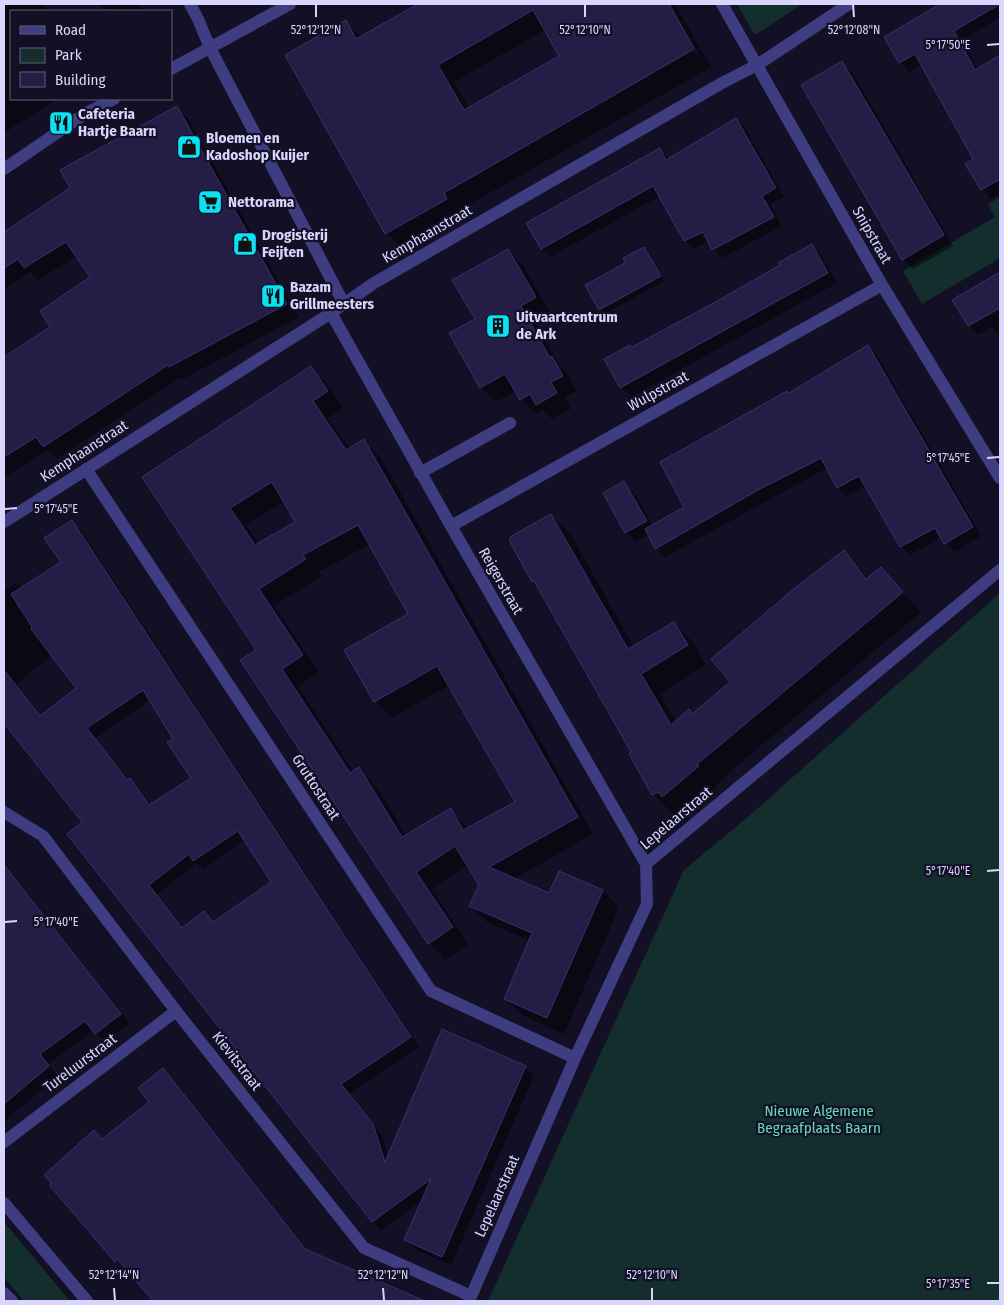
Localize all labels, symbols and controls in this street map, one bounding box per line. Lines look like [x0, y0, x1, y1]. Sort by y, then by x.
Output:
legend [10, 10, 172, 100]
text: Road [55, 21, 86, 39]
text: 52°12'12"N [291, 23, 341, 37]
text: 52°12'10"N [559, 23, 611, 37]
text: 52°12'08"N [828, 23, 880, 37]
text: 5°17'50"E [926, 38, 971, 52]
text: Park [55, 46, 82, 64]
text: Building [55, 71, 106, 89]
place label: Cafeteria Hartje Baarn [78, 105, 157, 140]
restaurant icon: Cafeteria Hartje Baarn [48, 110, 74, 136]
place label: Bloemen en Kadoshop Kuijer [206, 129, 310, 164]
shop icon: Bloemen en Kadoshop Kuijer [176, 134, 202, 160]
supermarket icon: Nettorama [197, 189, 223, 215]
place label: Nettorama [228, 193, 295, 211]
street label: Kemphaanstraat [379, 201, 475, 267]
street label: Snipstraat [849, 203, 896, 267]
place label: Drogisterij Feijten [262, 226, 328, 261]
shop icon: Drogisterij Feijten [232, 231, 258, 257]
place label: Bazam Grillmeesters [290, 278, 375, 313]
restaurant icon: Bazam Grillmeesters [260, 283, 286, 309]
place label: Uitvaartcentrum de Ark [516, 308, 618, 343]
building icon: Uitvaartcentrum de Ark [485, 313, 511, 339]
street label: Wulpstraat [625, 367, 692, 415]
street label: Kemphaanstraat [37, 416, 131, 486]
text: 5°17'45"E [926, 451, 970, 465]
text: 5°17'45"E [34, 502, 78, 516]
street label: Reigerstraat [475, 544, 527, 618]
street label: Gruttostraat [288, 751, 344, 823]
street label: Lepelaarstraat [636, 783, 716, 853]
text: 5°17'40"E [926, 864, 971, 878]
text: 5°17'40"E [34, 915, 79, 929]
street label: Kievitstraat [208, 1028, 266, 1094]
street label: Tureluurstraat [40, 1030, 120, 1096]
park label: Nieuwe Algemene Begraafplaats Baarn [757, 1102, 881, 1137]
street label: Lepelaarstraat [471, 1152, 523, 1240]
text: 52°12'14"N [89, 1268, 139, 1282]
text: 52°12'12"N [358, 1268, 408, 1282]
text: 52°12'10"N [626, 1268, 678, 1282]
text: 5°17'35"E [926, 1277, 970, 1291]

